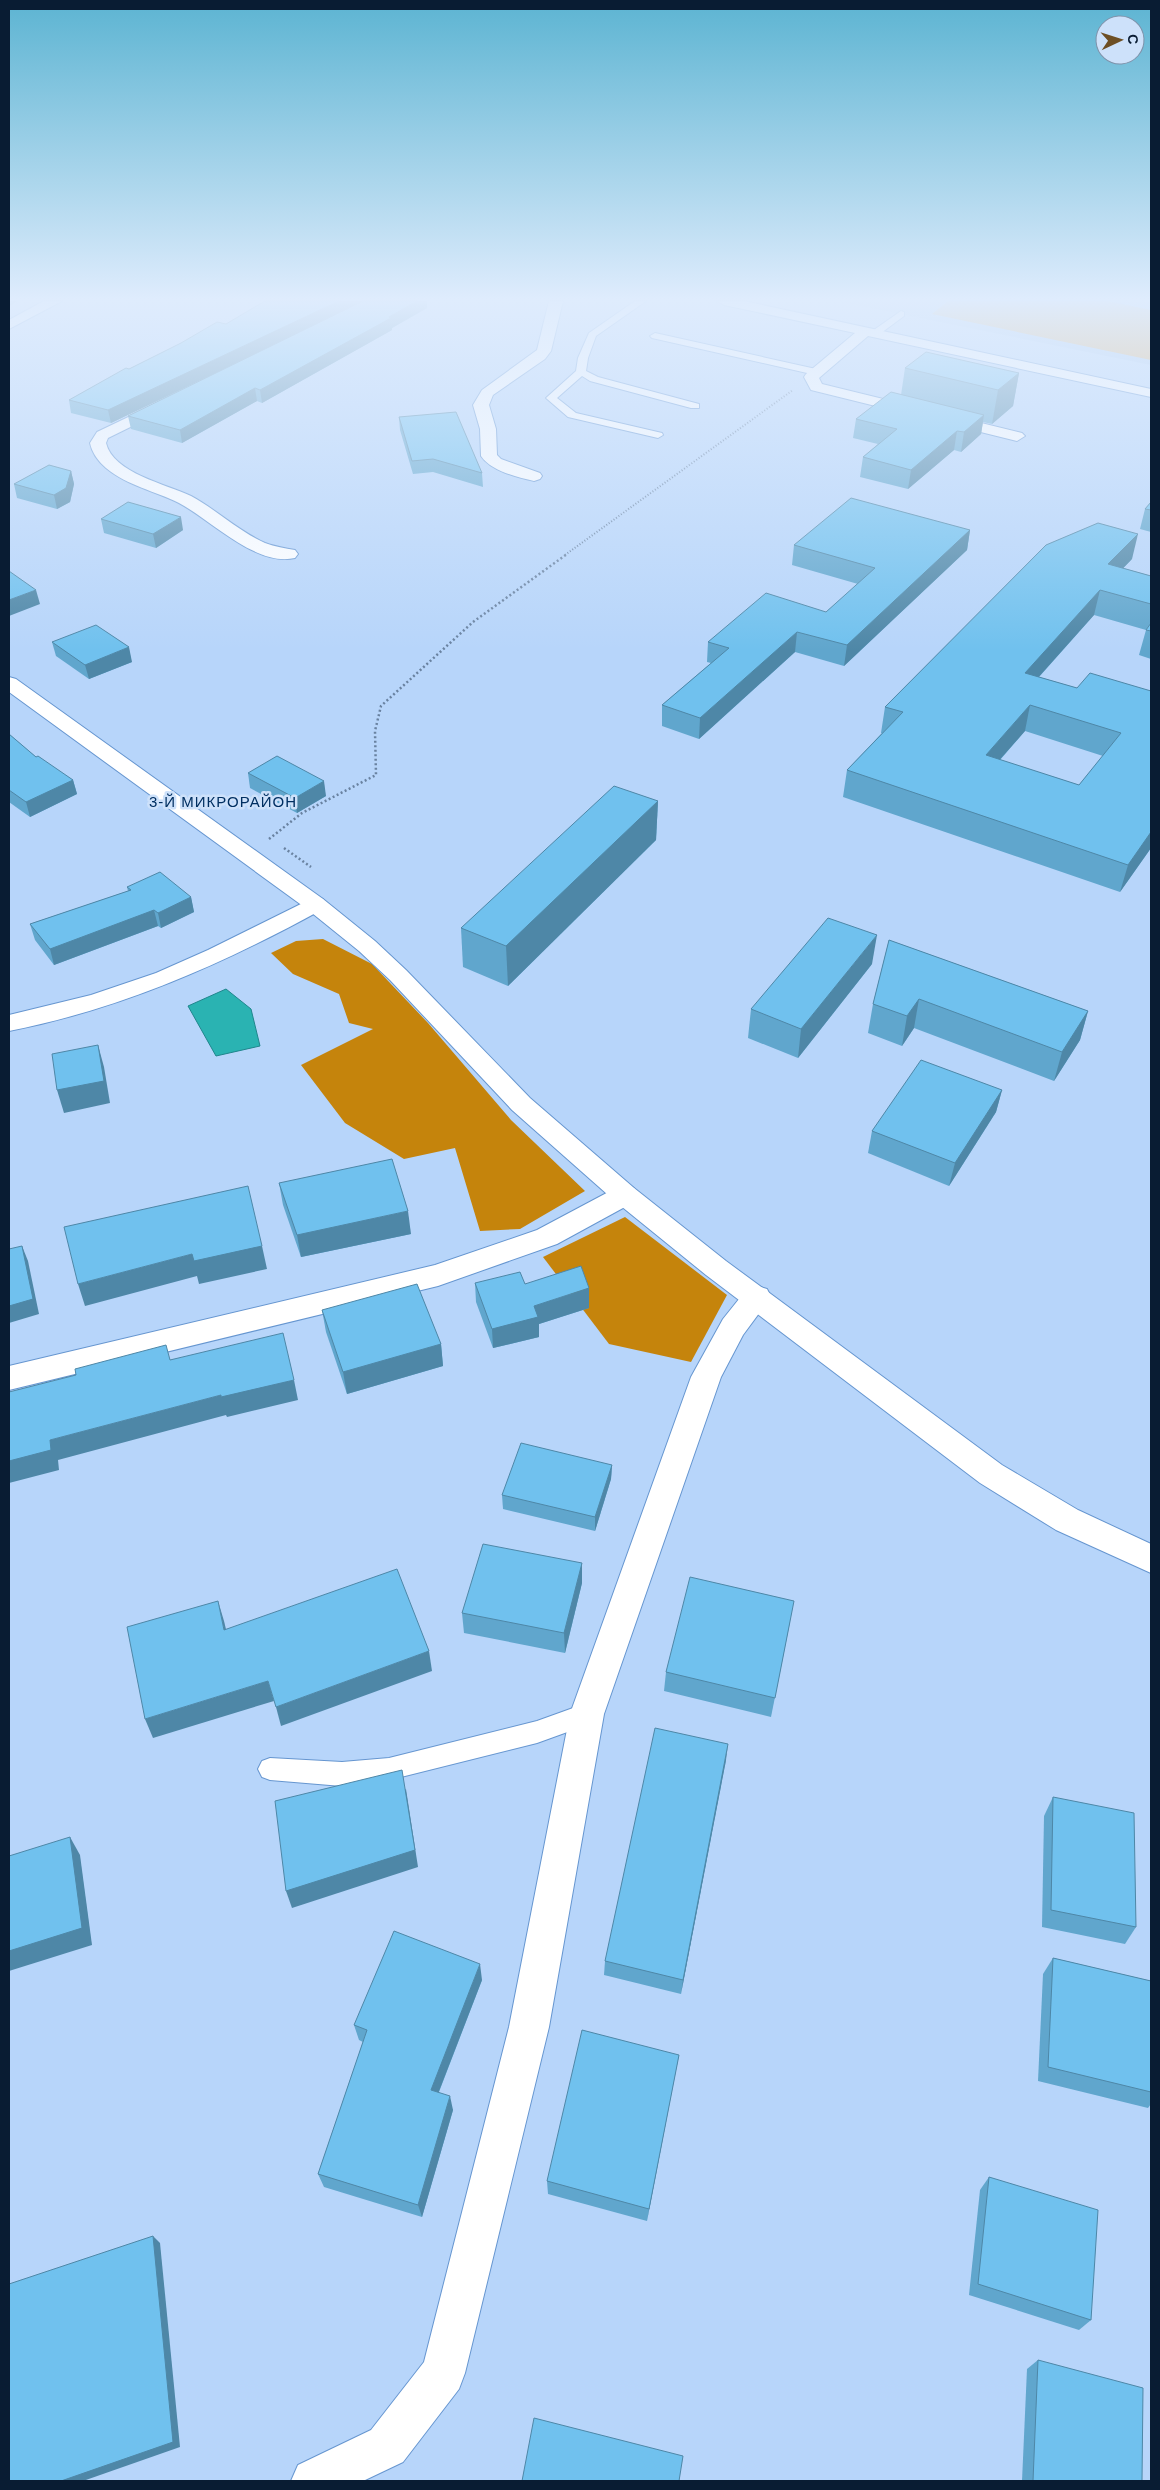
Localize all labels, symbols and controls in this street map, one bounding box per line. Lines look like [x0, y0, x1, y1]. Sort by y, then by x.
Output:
north arrow [1095, 15, 1145, 65]
text: С [1125, 33, 1141, 45]
district label: 3-Й МИКРОРАЙОН [149, 793, 297, 810]

